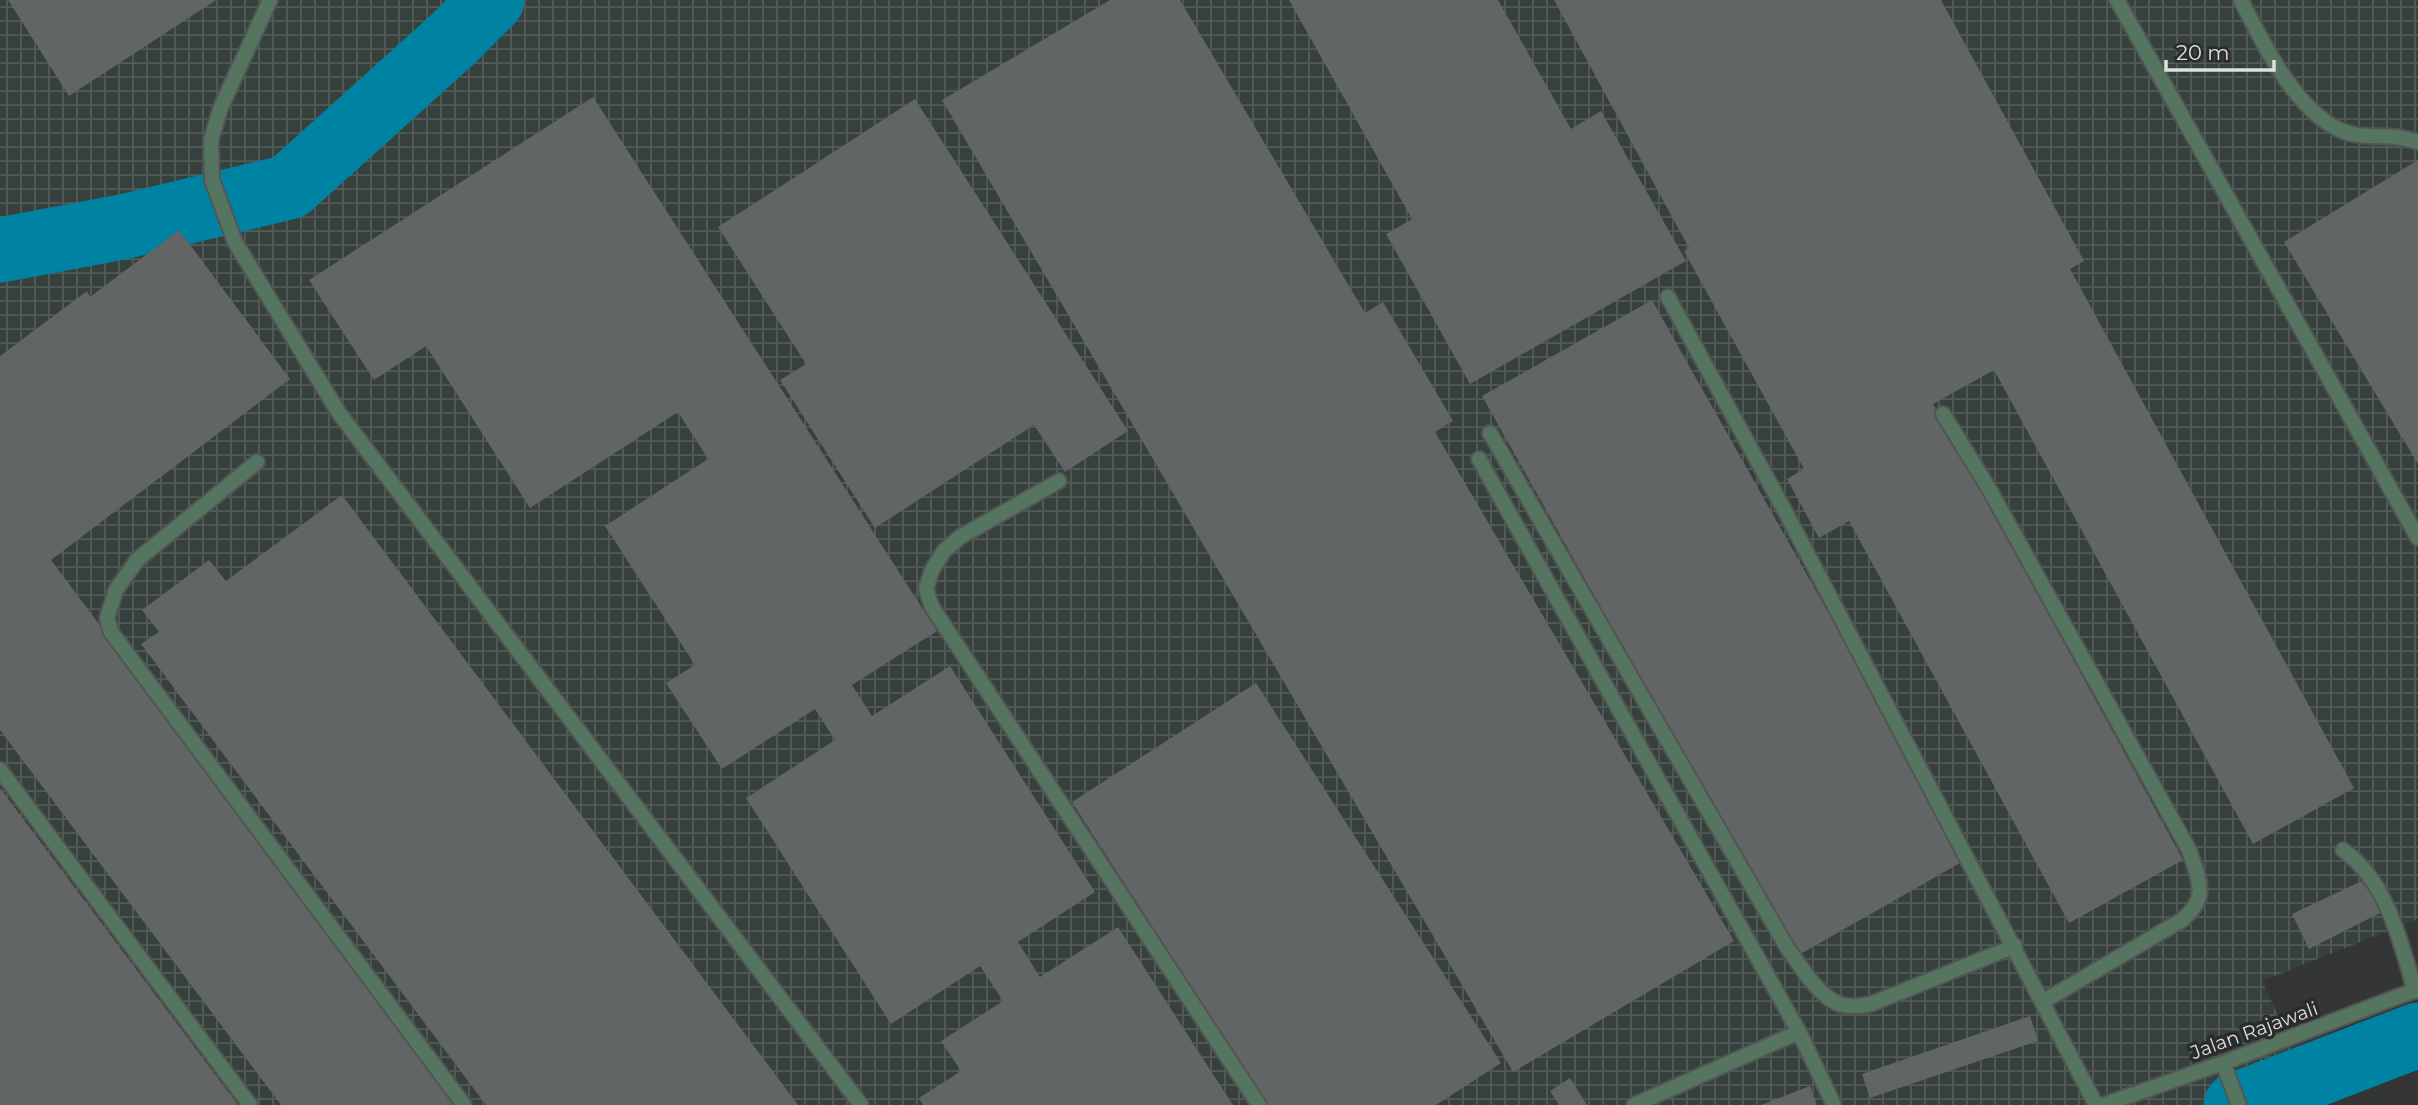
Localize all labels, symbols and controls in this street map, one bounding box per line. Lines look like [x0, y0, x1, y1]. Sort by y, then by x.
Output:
scale bar [2166, 28, 2274, 72]
text: 20 m [2176, 40, 2230, 65]
street label: Jalan Rajawali [2186, 997, 2321, 1064]

